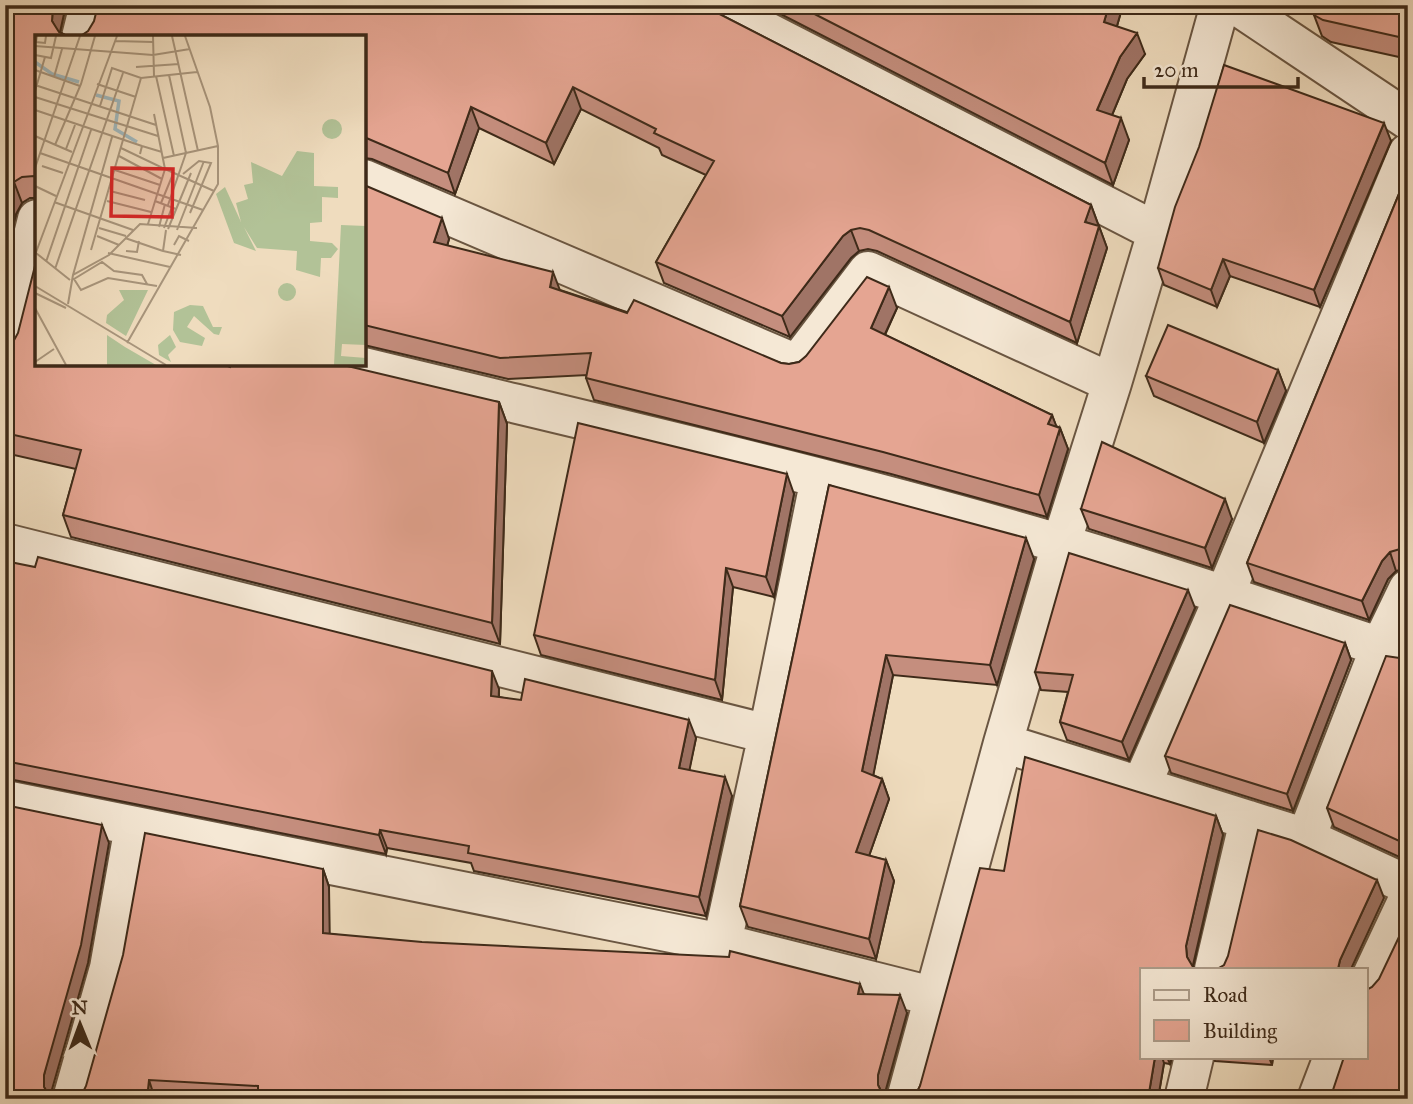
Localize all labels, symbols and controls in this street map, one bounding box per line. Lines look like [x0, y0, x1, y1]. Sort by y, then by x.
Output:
inset map [35, 35, 366, 366]
scale bar [1144, 46, 1298, 90]
text: 20 m [1154, 57, 1199, 83]
legend [1140, 968, 1368, 1058]
text: Road [1203, 982, 1248, 1008]
north arrow [46, 988, 116, 1058]
text: N [71, 996, 88, 1019]
text: Building [1203, 1018, 1277, 1044]

